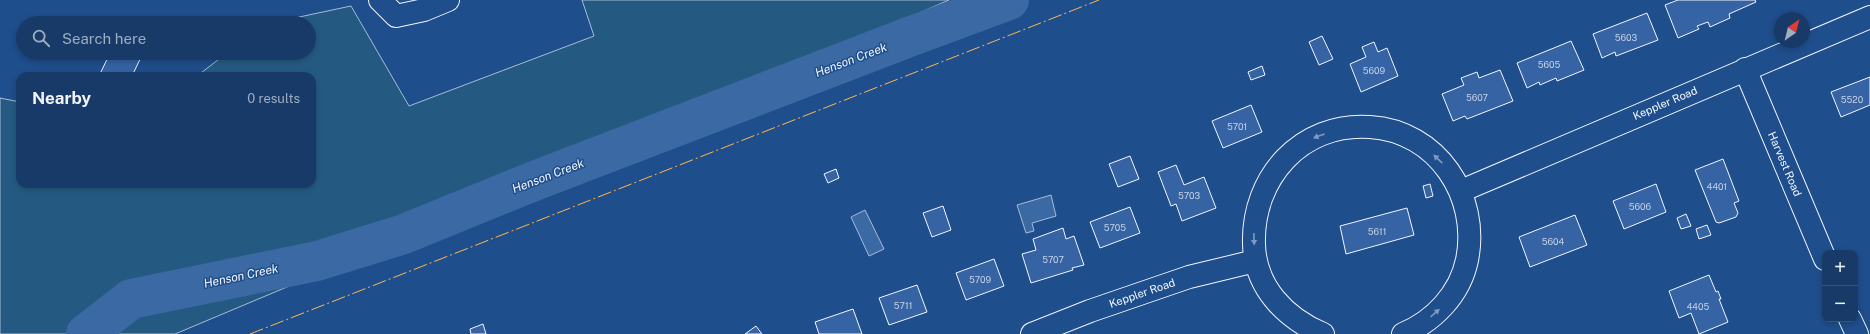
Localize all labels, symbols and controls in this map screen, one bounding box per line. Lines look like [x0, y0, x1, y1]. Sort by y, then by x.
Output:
north arrow [1774, 12, 1810, 48]
search box [16, 16, 316, 60]
icon: search [30, 27, 52, 49]
text: Search here [62, 30, 146, 47]
house number: 5603 [1615, 32, 1638, 43]
water label: Henson Creek [813, 40, 889, 80]
house number: 5605 [1538, 59, 1561, 70]
house number: 5609 [1363, 65, 1386, 76]
street label: Keppler Road [1631, 84, 1699, 122]
text: Nearby [32, 88, 91, 108]
text: 0 results [247, 91, 300, 106]
house number: 5607 [1466, 92, 1488, 103]
house number: 5520 [1841, 94, 1864, 105]
house number: 5701 [1227, 121, 1247, 132]
street label: Harvest Road [1766, 130, 1804, 198]
one-way arrow [1312, 134, 1324, 140]
one-way arrow [1433, 155, 1444, 164]
water label: Henson Creek [510, 156, 586, 196]
house number: 4401 [1707, 181, 1727, 192]
house number: 5703 [1178, 190, 1200, 201]
house number: 5606 [1629, 201, 1652, 212]
house number: 5705 [1104, 222, 1126, 233]
house number: 5611 [1368, 226, 1386, 237]
one-way arrow [1251, 233, 1257, 246]
house number: 5604 [1542, 236, 1565, 247]
map controls [1822, 250, 1858, 322]
button: + [1822, 250, 1858, 286]
house number: 5707 [1042, 254, 1064, 265]
water label: Henson Creek [202, 261, 280, 291]
house number: 5709 [969, 274, 991, 285]
street label: Keppler Road [1108, 276, 1176, 310]
button: − [1822, 286, 1858, 322]
house number: 5711 [894, 300, 912, 311]
house number: 4405 [1687, 301, 1710, 312]
one-way arrow [1430, 309, 1440, 318]

